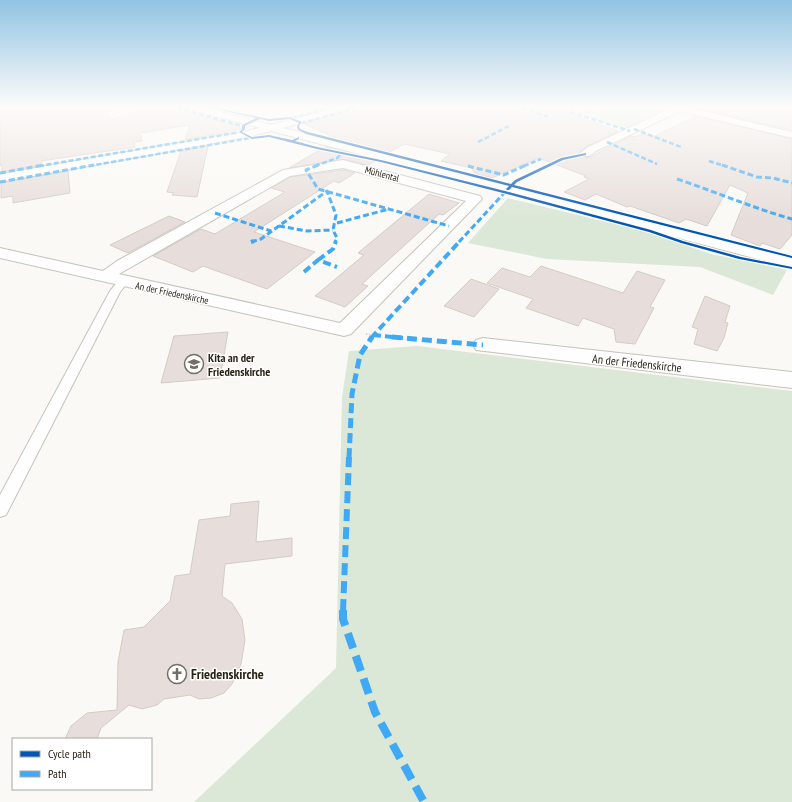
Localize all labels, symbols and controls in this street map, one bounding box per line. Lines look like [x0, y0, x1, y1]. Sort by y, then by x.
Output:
street label: Mühlental [363, 163, 401, 185]
street label: An der Friedenskirche [134, 279, 210, 307]
place label: Kita an der Friedenskirche [208, 350, 270, 379]
street label: An der Friedenskirche [592, 351, 682, 375]
school or university icon: Kita an der Friedenskirche [183, 353, 205, 375]
church icon: Friedenskirche [166, 663, 188, 685]
place label: Friedenskirche [191, 665, 264, 683]
legend [12, 738, 152, 790]
text: Cycle path [48, 746, 91, 761]
text: Path [48, 766, 66, 781]

